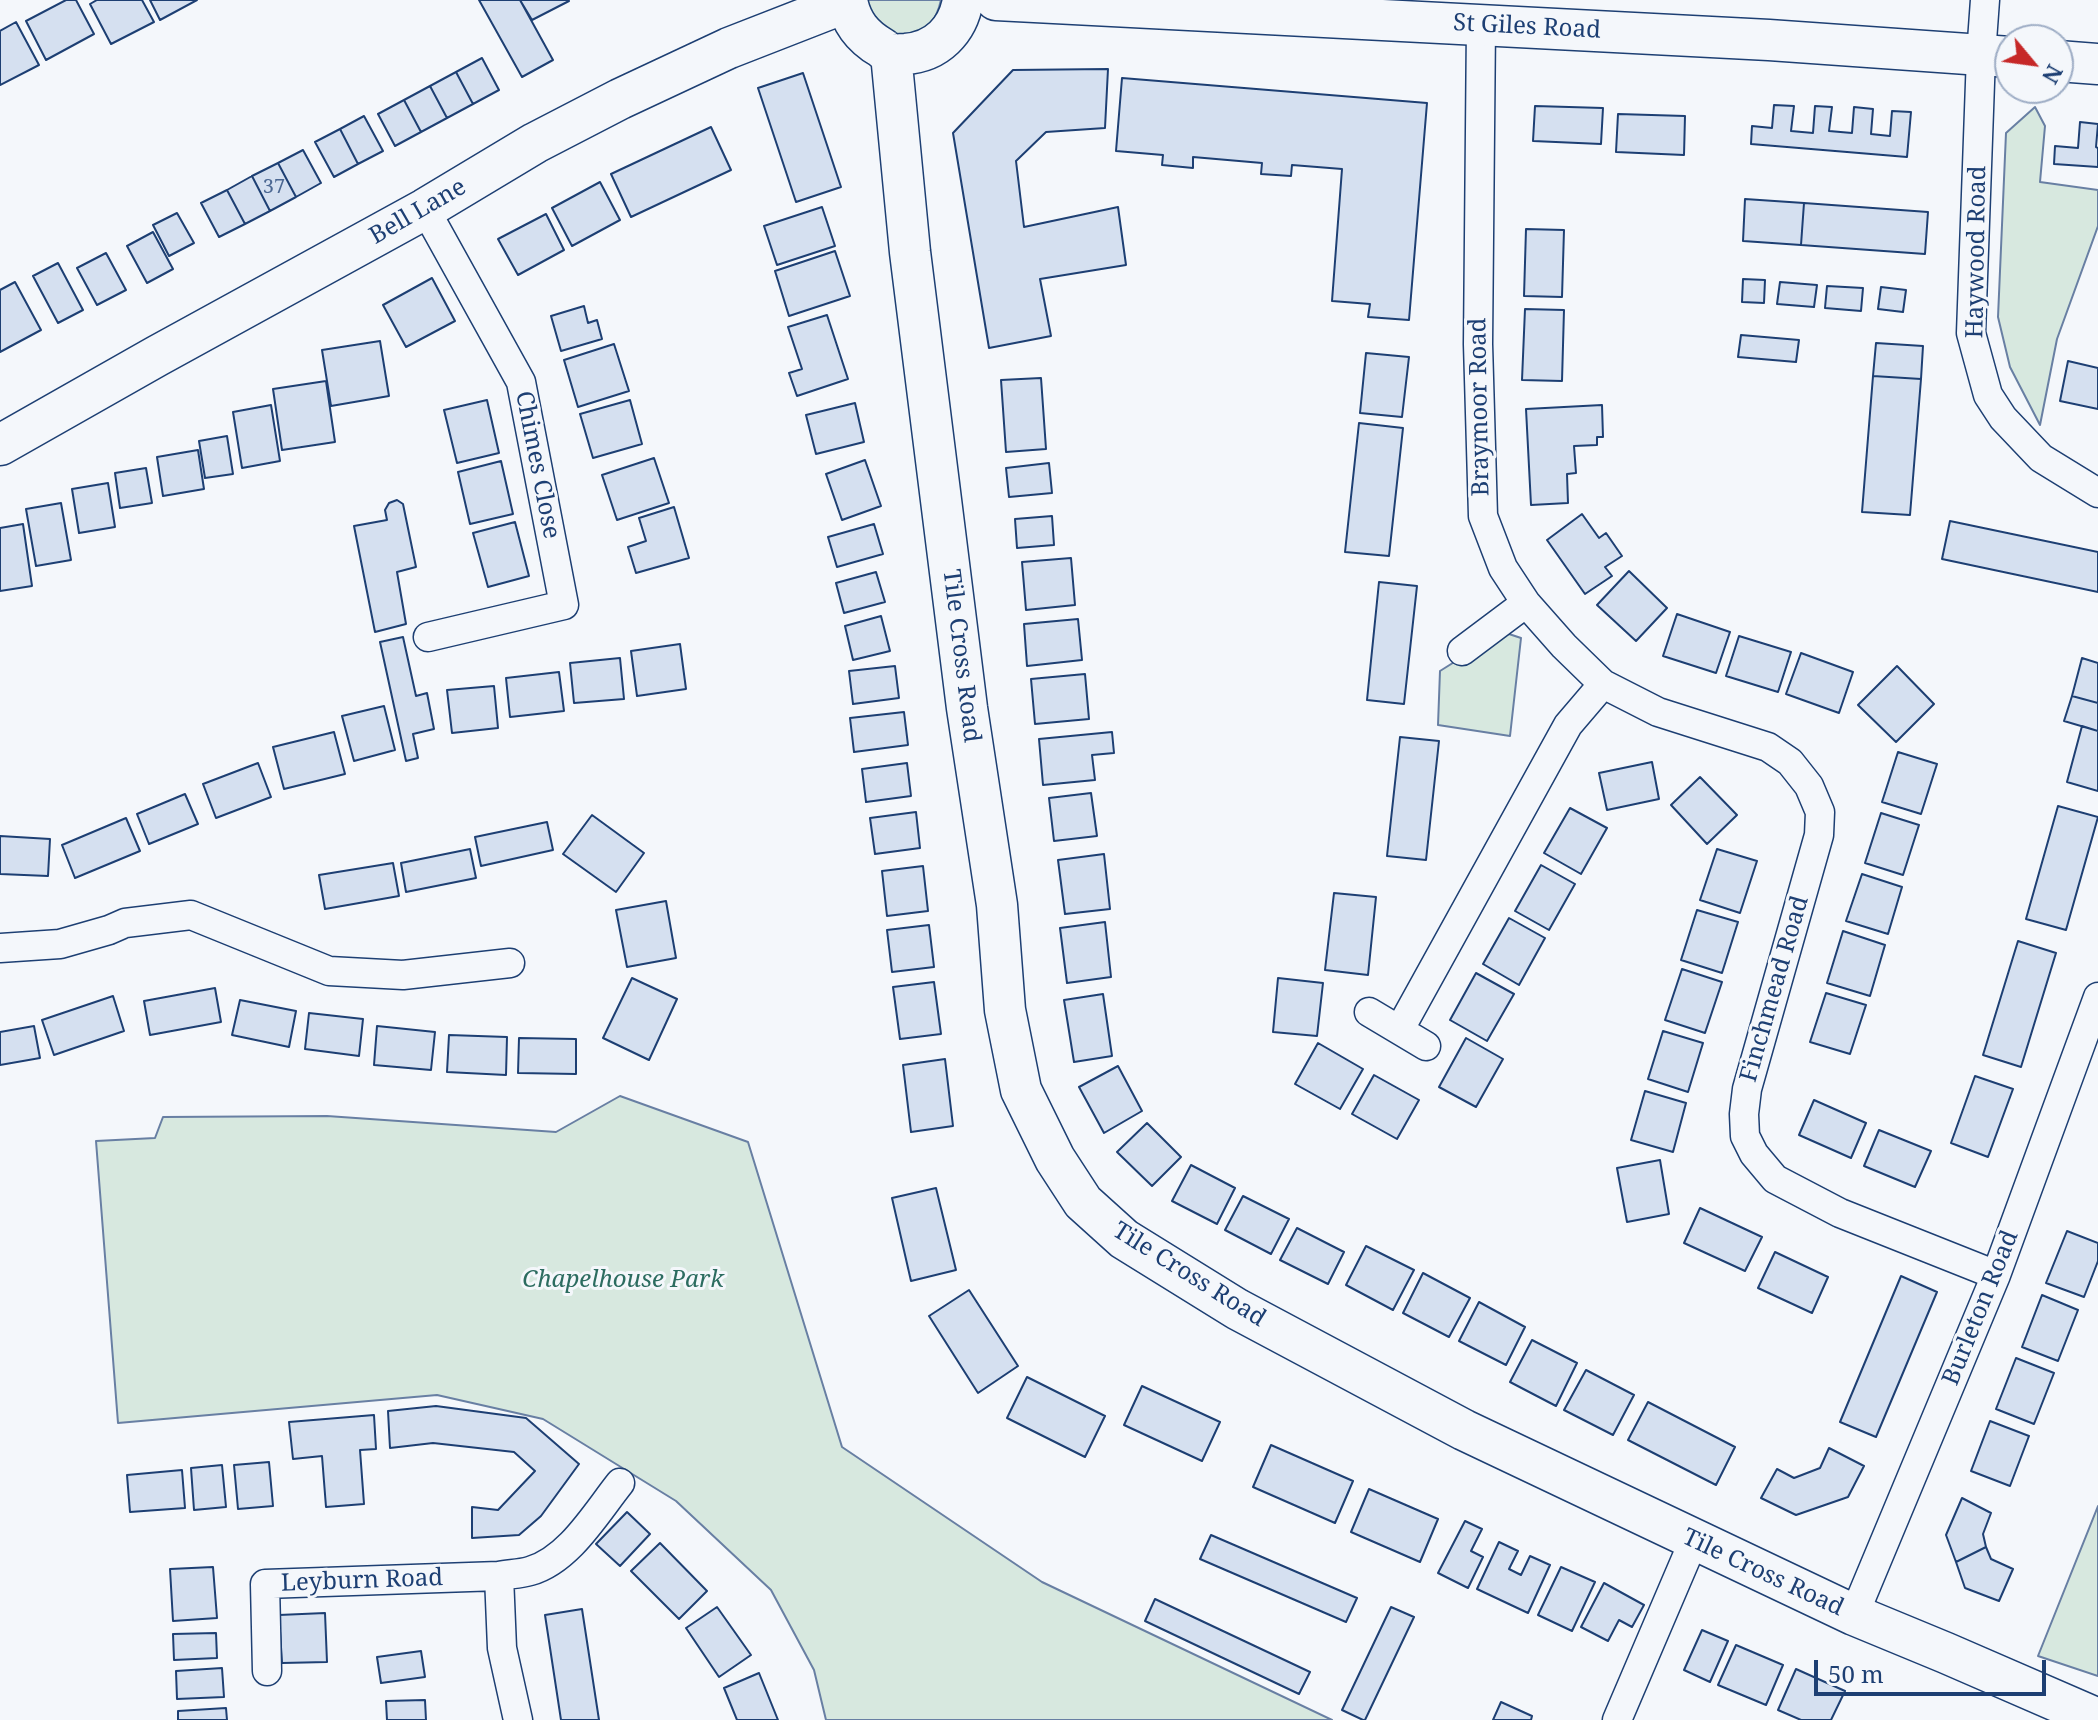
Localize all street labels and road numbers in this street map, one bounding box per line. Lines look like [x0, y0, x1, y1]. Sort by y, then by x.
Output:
street label: St Giles Road [1452, 9, 1602, 45]
street label: Haywood Road [1961, 165, 1993, 339]
street label: Bell Lane [365, 173, 471, 251]
street label: Braymoor Road [1464, 317, 1496, 497]
street label: Chimes Close [509, 389, 565, 541]
street label: Tile Cross Road [936, 568, 986, 744]
street label: Finchmead Road [1735, 893, 1815, 1085]
street label: Tile Cross Road [1107, 1217, 1271, 1333]
street label: Burleton Road [1937, 1226, 2025, 1390]
street label: Tile Cross Road [1678, 1523, 1848, 1623]
street label: Leyburn Road [280, 1564, 444, 1598]

